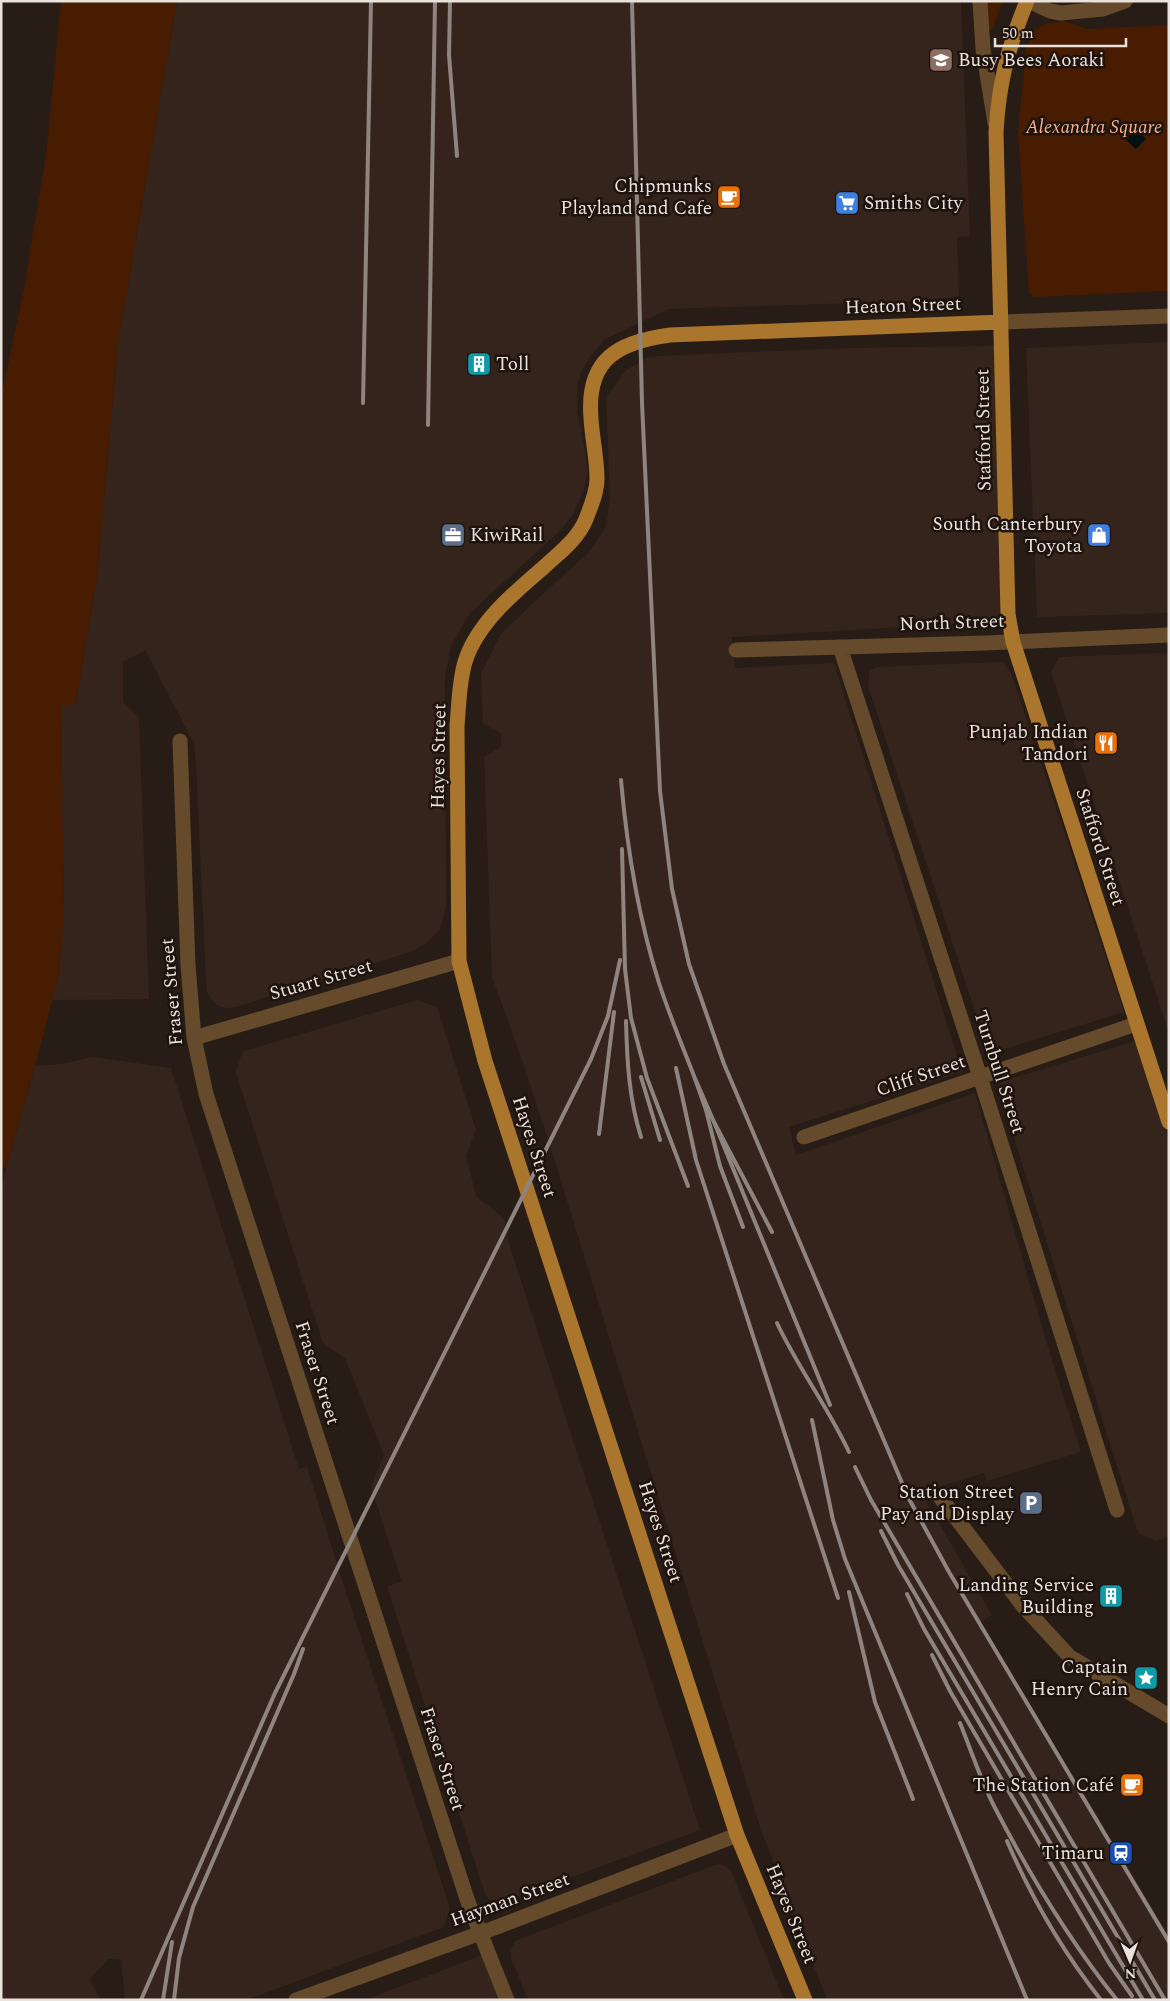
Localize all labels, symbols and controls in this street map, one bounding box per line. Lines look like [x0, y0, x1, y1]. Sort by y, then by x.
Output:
scale bar [995, 15, 1126, 47]
text: 50 m [1002, 22, 1034, 45]
place label: Busy Bees Aoraki [958, 46, 1105, 75]
school or university icon: Busy Bees Aoraki [928, 47, 954, 73]
park label: Alexandra Square [1025, 113, 1162, 142]
place label: Chipmunks Playland and Cafe [560, 172, 712, 223]
cafe icon: Chipmunks Playland and Cafe [716, 184, 742, 210]
place label: Smiths City [864, 189, 963, 218]
supermarket icon: Smiths City [834, 190, 860, 216]
street label: Heaton Street [844, 289, 962, 323]
place label: Toll [496, 350, 529, 379]
building icon: Toll [466, 351, 492, 377]
street label: Stafford Street [968, 368, 1000, 491]
place label: South Canterbury Toyota [933, 510, 1083, 561]
place label: KiwiRail [470, 521, 543, 550]
office icon: KiwiRail [440, 522, 466, 548]
shop icon: South Canterbury Toyota [1086, 522, 1112, 548]
street label: North Street [899, 607, 1005, 639]
street label: Hayes Street [424, 703, 454, 809]
place label: Punjab Indian Tandori [968, 718, 1088, 769]
restaurant icon: Punjab Indian Tandori [1093, 730, 1119, 756]
street label: Stafford Street [1067, 784, 1133, 910]
street label: Fraser Street [153, 937, 191, 1047]
street label: Stuart Street [266, 951, 376, 1009]
street label: Turnbull Street [965, 1006, 1033, 1138]
street label: Cliff Street [872, 1047, 970, 1105]
street label: Hayes Street [504, 1092, 564, 1202]
street label: Fraser Street [287, 1317, 348, 1429]
street label: Hayes Street [630, 1477, 690, 1587]
place label: Station Street Pay and Display [880, 1478, 1015, 1529]
parking icon: Station Street Pay and Display [1018, 1490, 1044, 1516]
place label: Landing Service Building [958, 1571, 1094, 1622]
building icon: Landing Service Building [1098, 1583, 1124, 1609]
place label: Captain Henry Cain [1031, 1653, 1128, 1704]
place icon: Captain Henry Cain [1133, 1665, 1159, 1691]
street label: Fraser Street [412, 1703, 473, 1815]
place label: The Station Café [973, 1771, 1114, 1800]
cafe icon: The Station Café [1119, 1772, 1145, 1798]
place label: Timaru [1042, 1839, 1104, 1868]
station icon: Timaru [1108, 1840, 1134, 1866]
street label: Hayes Street [758, 1860, 824, 1969]
street label: Hayman Street [446, 1865, 574, 1935]
north arrow [1105, 1936, 1155, 1986]
text: N [1124, 1963, 1137, 1984]

